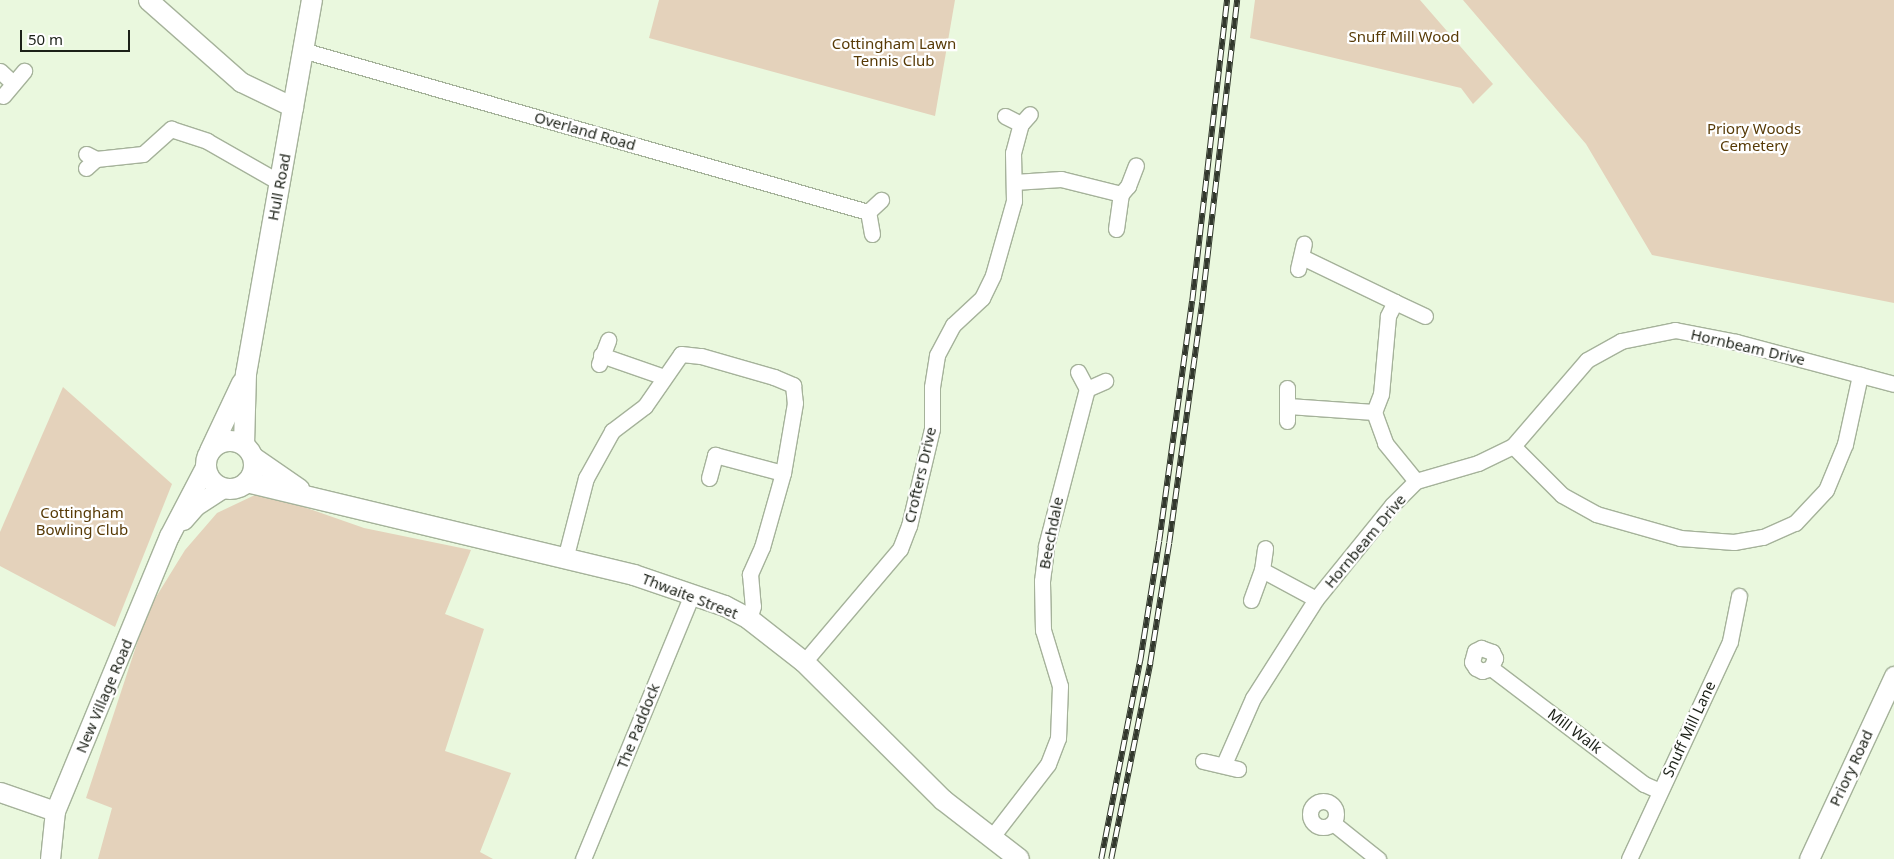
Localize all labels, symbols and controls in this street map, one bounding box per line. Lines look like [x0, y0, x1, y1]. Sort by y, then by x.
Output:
scale bar [22, 20, 132, 52]
park label: Snuff Mill Wood [1348, 28, 1460, 46]
text: 50 m [28, 29, 63, 49]
park label: Cottingham Lawn Tennis Club [832, 34, 956, 69]
street label: Overland Road [532, 108, 638, 154]
park label: Priory Woods Cemetery [1707, 119, 1801, 154]
street label: Hull Road [264, 152, 294, 222]
street label: Hornbeam Drive [1689, 325, 1807, 369]
street label: Crofters Drive [900, 425, 940, 525]
street label: Hornbeam Drive [1321, 490, 1409, 592]
street label: Beechdale [1035, 495, 1067, 571]
park label: Cottingham Bowling Club [36, 503, 128, 538]
street label: Thwaite Street [639, 569, 741, 623]
street label: New Village Road [72, 636, 136, 756]
street label: Snuff Mill Lane [1659, 678, 1719, 780]
street label: The Paddock [613, 681, 663, 771]
street label: Mill Walk [1544, 705, 1606, 757]
street label: Priory Road [1826, 727, 1876, 809]

